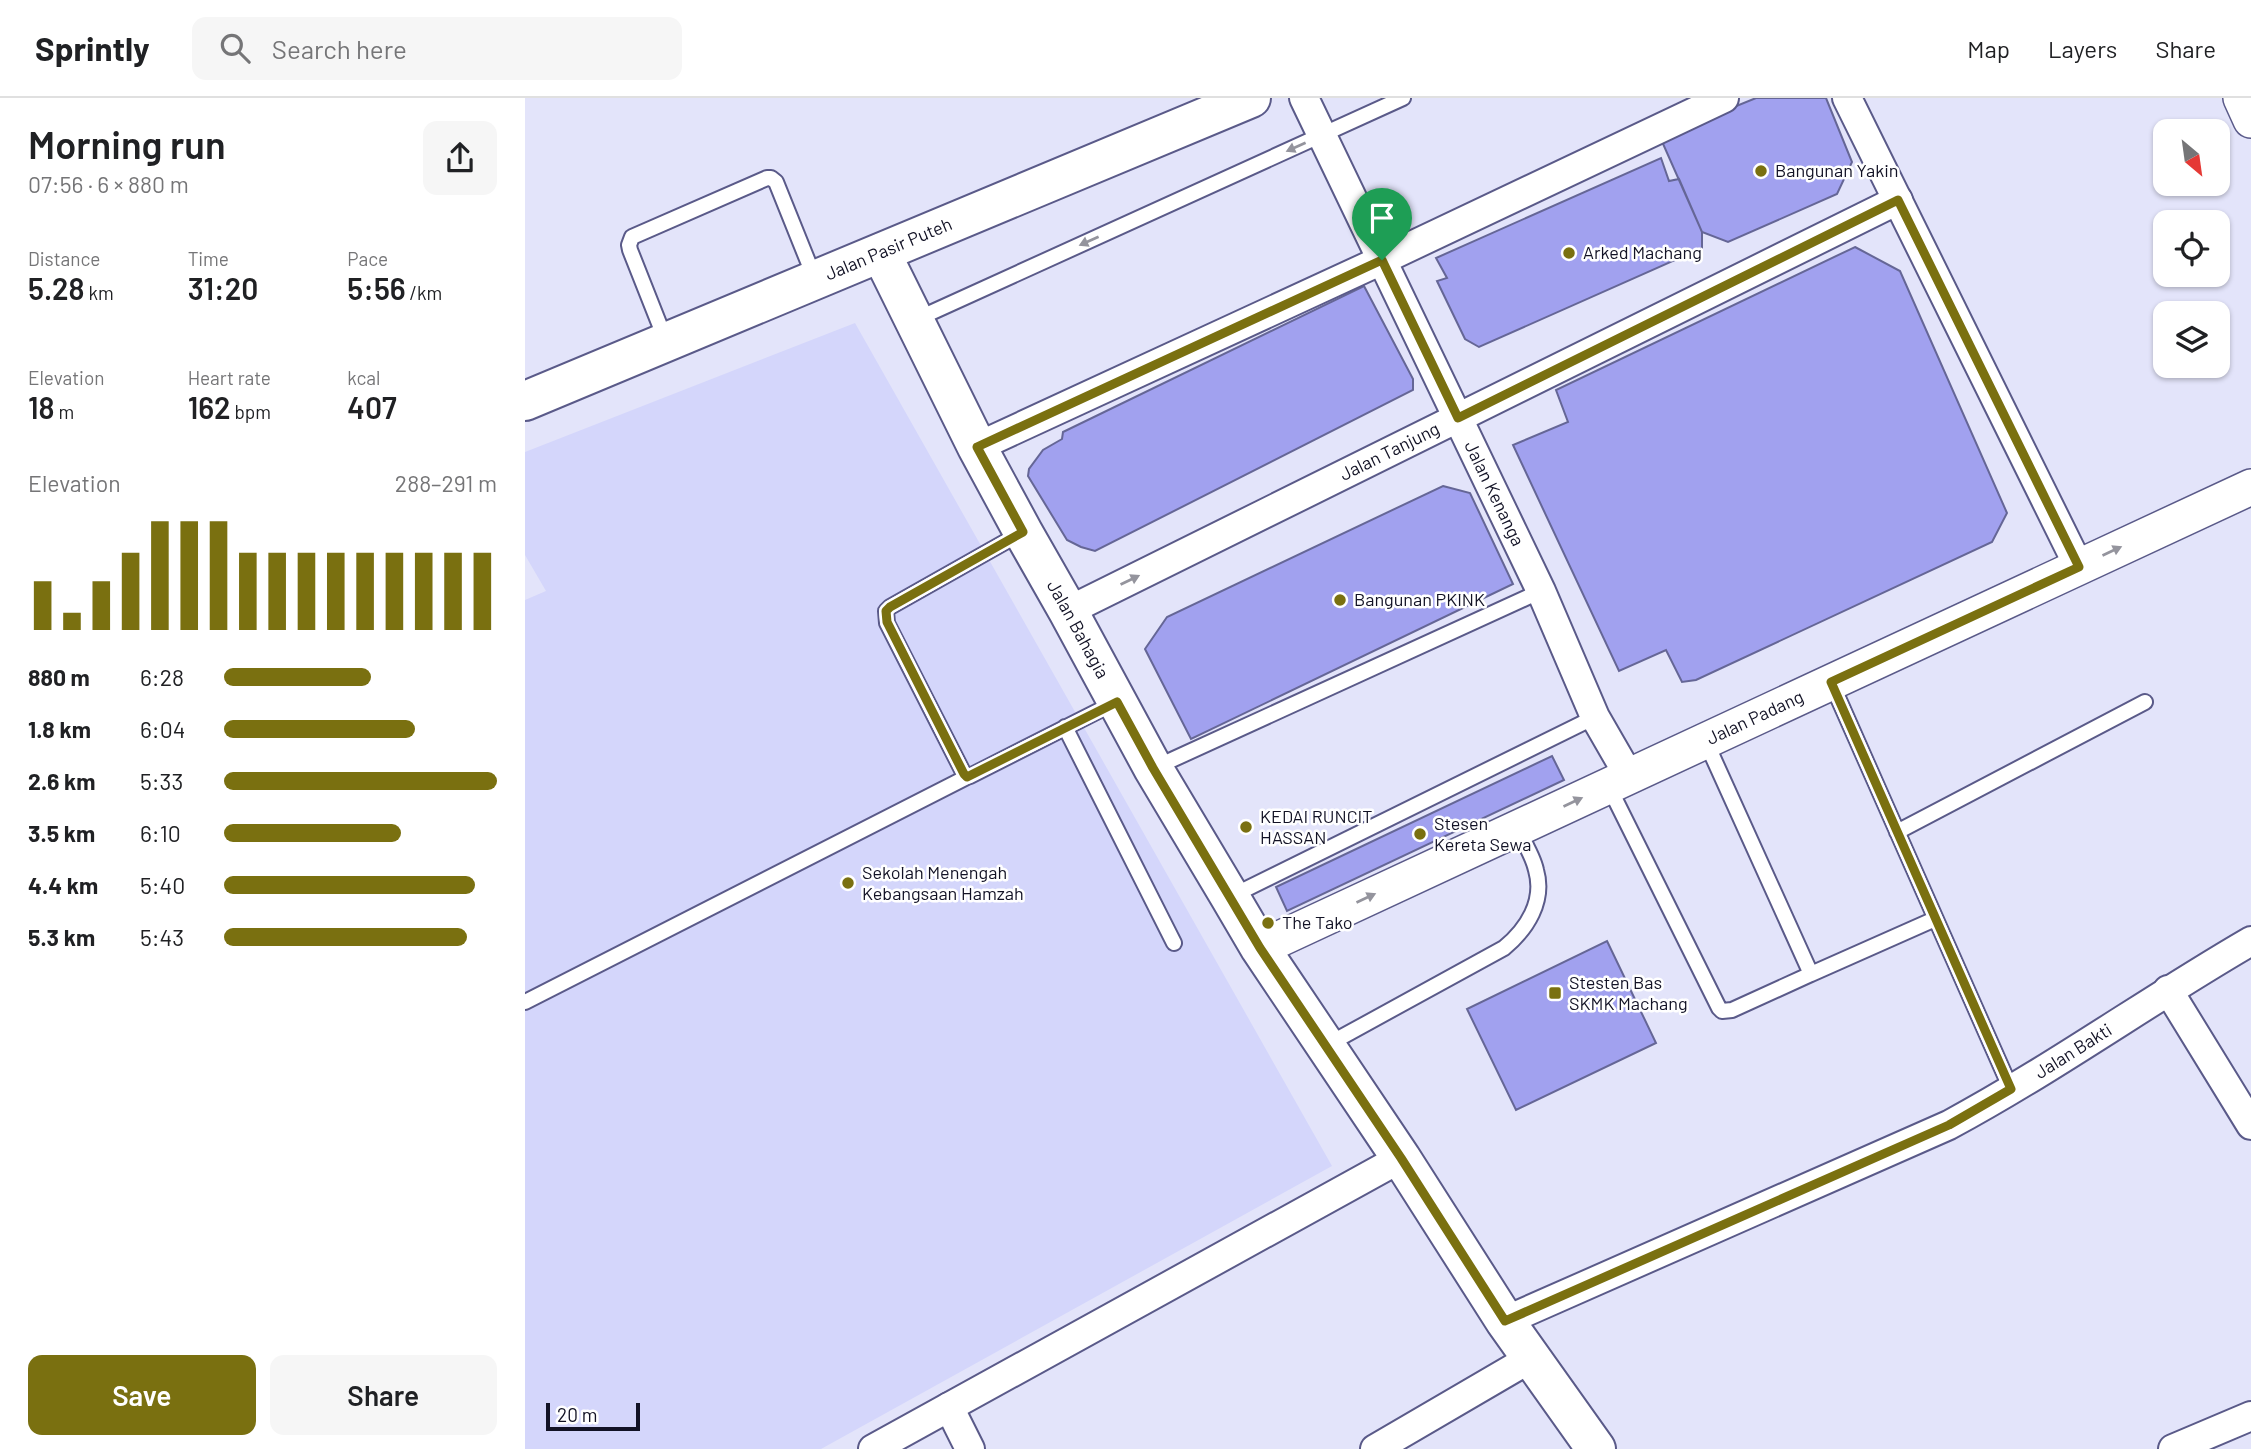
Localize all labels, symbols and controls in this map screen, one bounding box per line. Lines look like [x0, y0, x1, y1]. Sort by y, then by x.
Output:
search box [192, 17, 682, 80]
text: Sprintly [35, 28, 150, 68]
icon: search [216, 29, 254, 67]
text: Search here [272, 33, 407, 64]
text: Map [1967, 34, 2010, 63]
text: Layers [2048, 34, 2117, 63]
text: Share [2155, 34, 2216, 63]
north arrow [2153, 119, 2229, 196]
map controls [2153, 119, 2230, 378]
text: Morning run [28, 121, 226, 167]
button: share [423, 121, 497, 195]
one-way arrow [1286, 141, 1306, 153]
place label: Bangunan Yakin [1775, 159, 1898, 181]
marker: Bangunan Yakin [1753, 163, 1769, 179]
text: 07:56 · 6 × 880 m [28, 170, 189, 198]
pin [1352, 188, 1412, 260]
icon: arrive [1363, 199, 1401, 237]
button: locate [2153, 210, 2230, 287]
street label: Jalan Pasir Puteh [821, 212, 955, 285]
one-way arrow [1079, 235, 1099, 247]
place label: Arked Machang [1583, 241, 1702, 263]
marker: Arked Machang [1561, 245, 1577, 261]
text: Distance [28, 247, 100, 270]
text: Time [188, 247, 229, 270]
text: Pace [347, 247, 388, 270]
text: 5.28 [28, 270, 85, 306]
text: 31:20 [188, 270, 258, 306]
text: 5:56 [347, 270, 406, 306]
text: km [85, 281, 114, 304]
text: /km [406, 281, 442, 304]
button: layers [2153, 301, 2230, 378]
text: Elevation [28, 366, 105, 389]
text: Heart rate [188, 366, 271, 389]
text: kcal [347, 366, 380, 389]
text: 18 [28, 389, 55, 425]
text: 162 [188, 389, 231, 425]
text: 407 [347, 389, 397, 425]
text: m [55, 400, 74, 423]
text: bpm [231, 400, 271, 423]
street label: Jalan Tanjung [1336, 417, 1443, 485]
street label: Jalan Kenanga [1460, 437, 1530, 549]
text: Elevation [28, 469, 121, 497]
text: 288–291 m [395, 469, 497, 497]
one-way arrow [2102, 546, 2122, 557]
one-way arrow [1120, 575, 1140, 586]
street label: Jalan Bahagia [1043, 576, 1114, 682]
place label: Bangunan PKINK [1354, 588, 1485, 610]
marker: Bangunan PKINK [1332, 592, 1348, 608]
text: 880 m [28, 663, 90, 691]
text: 6:28 [140, 663, 184, 691]
street label: Jalan Padang [1703, 685, 1807, 749]
text: 1.8 km [28, 715, 91, 743]
text: 6:04 [140, 715, 185, 743]
text: 2.6 km [28, 767, 96, 795]
text: 5:33 [140, 767, 183, 795]
one-way arrow [1563, 797, 1583, 808]
place label: KEDAI RUNCIT HASSAN [1260, 805, 1372, 848]
place label: Stesen Kereta Sewa [1434, 812, 1531, 855]
text: 3.5 km [28, 819, 95, 847]
text: 6:10 [140, 819, 181, 847]
marker: KEDAI RUNCIT HASSAN [1238, 819, 1254, 835]
marker: Stesen Kereta Sewa [1412, 826, 1428, 842]
place label: Sekolah Menengah Kebangsaan Hamzah [862, 861, 1024, 904]
text: 4.4 km [28, 871, 98, 899]
text: 5:40 [140, 871, 185, 899]
marker: Sekolah Menengah Kebangsaan Hamzah [840, 875, 856, 891]
one-way arrow [1356, 893, 1377, 904]
place label: The Tako [1282, 911, 1353, 933]
marker: The Tako [1260, 915, 1276, 931]
text: 5.3 km [28, 923, 95, 951]
text: 5:43 [140, 923, 184, 951]
place label: Stesten Bas SKMK Machang [1569, 971, 1688, 1014]
marker: Stesten Bas SKMK Machang [1547, 985, 1563, 1001]
street label: Jalan Bakti [2030, 1018, 2116, 1083]
button: Save [28, 1355, 256, 1435]
button: Share [270, 1355, 497, 1435]
scale bar [546, 1400, 641, 1432]
text: 20 m [557, 1403, 597, 1426]

